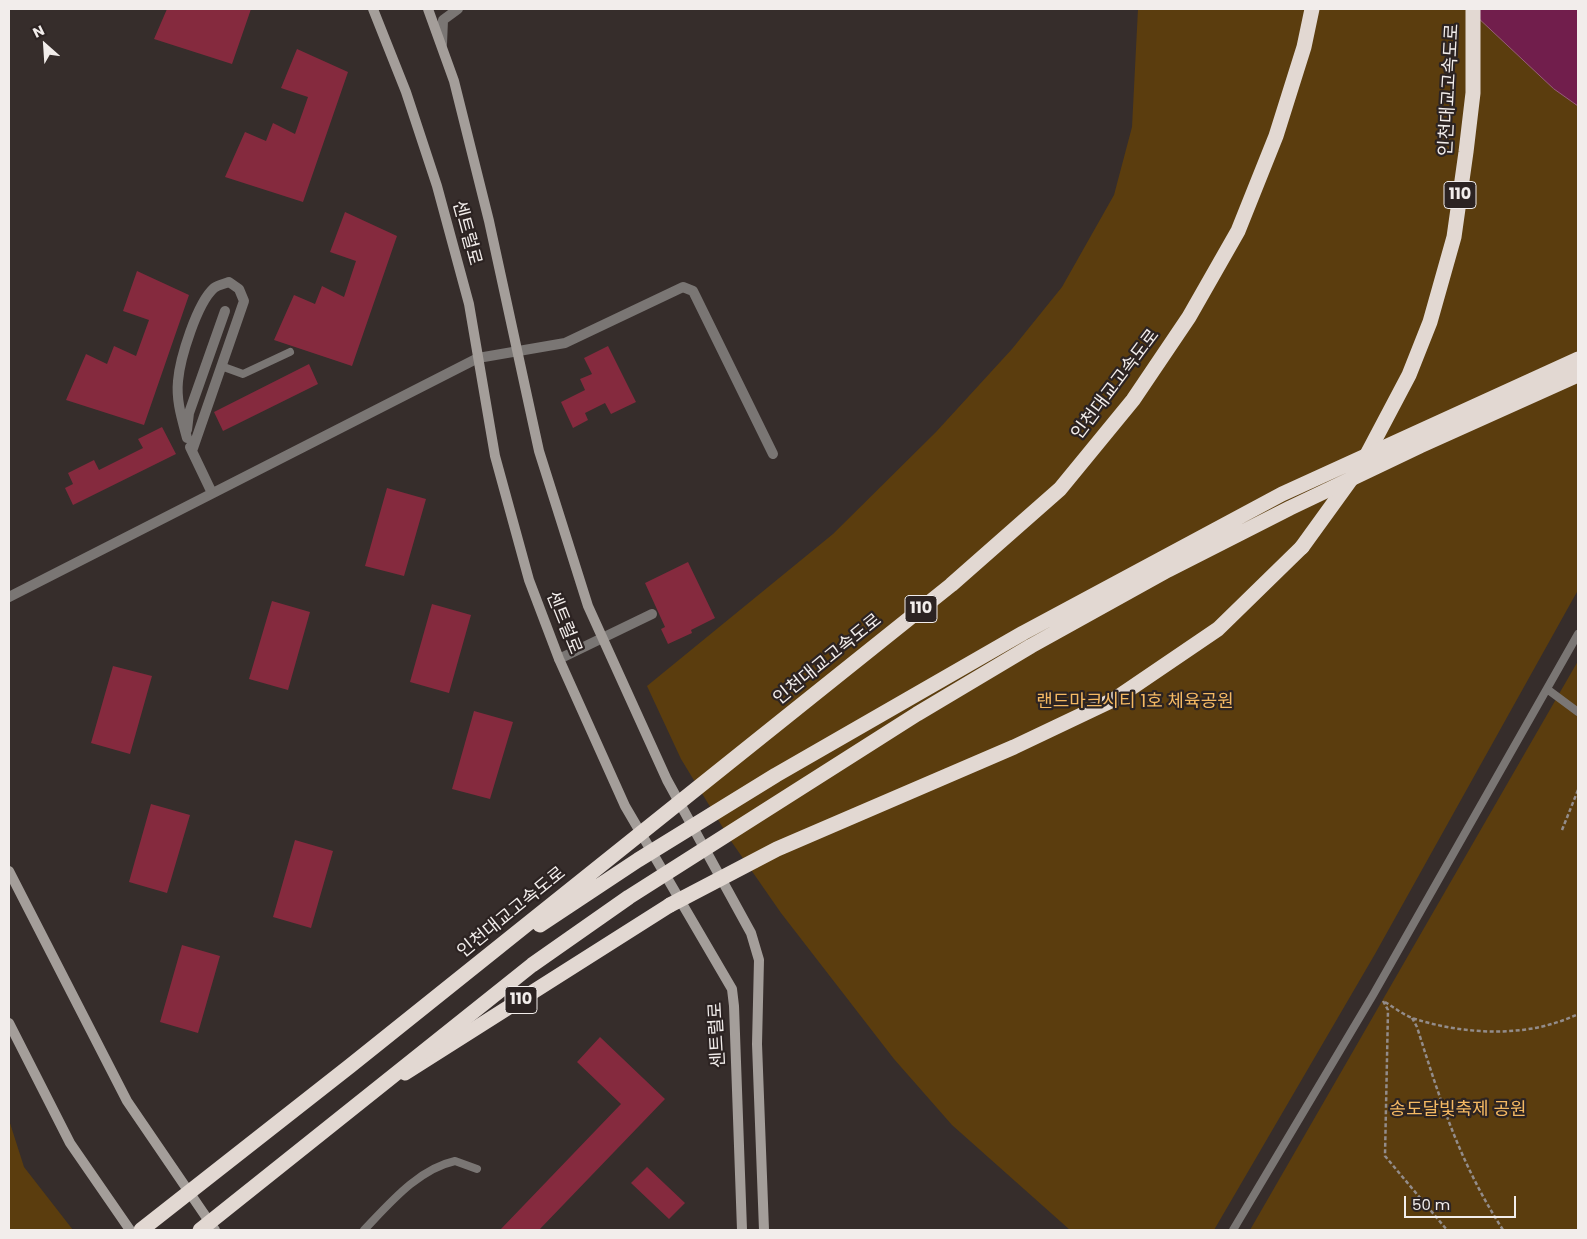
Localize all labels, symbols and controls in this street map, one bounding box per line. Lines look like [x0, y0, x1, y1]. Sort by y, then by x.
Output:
north arrow [20, 20, 70, 70]
text: N [29, 20, 48, 43]
street label: 인천대교고속도로 [1436, 23, 1464, 157]
road number: 110 [1444, 182, 1476, 208]
street label: 센트럴로 [447, 198, 485, 268]
street label: 인천대교고속도로 [1068, 326, 1164, 444]
street label: 센트럴로 [541, 588, 585, 658]
road number: 110 [905, 596, 937, 622]
street label: 인천대교고속도로 [770, 610, 886, 710]
park label: 랜드마크시티 1호 체육공원 [1036, 691, 1234, 713]
street label: 인천대교고속도로 [454, 863, 570, 963]
road number: 110 [505, 986, 537, 1014]
street label: 센트럴로 [705, 1001, 731, 1069]
park label: 송도달빛축제 공원 [1389, 1099, 1527, 1121]
scale bar [1407, 1186, 1520, 1218]
text: 50 m [1412, 1194, 1450, 1215]

